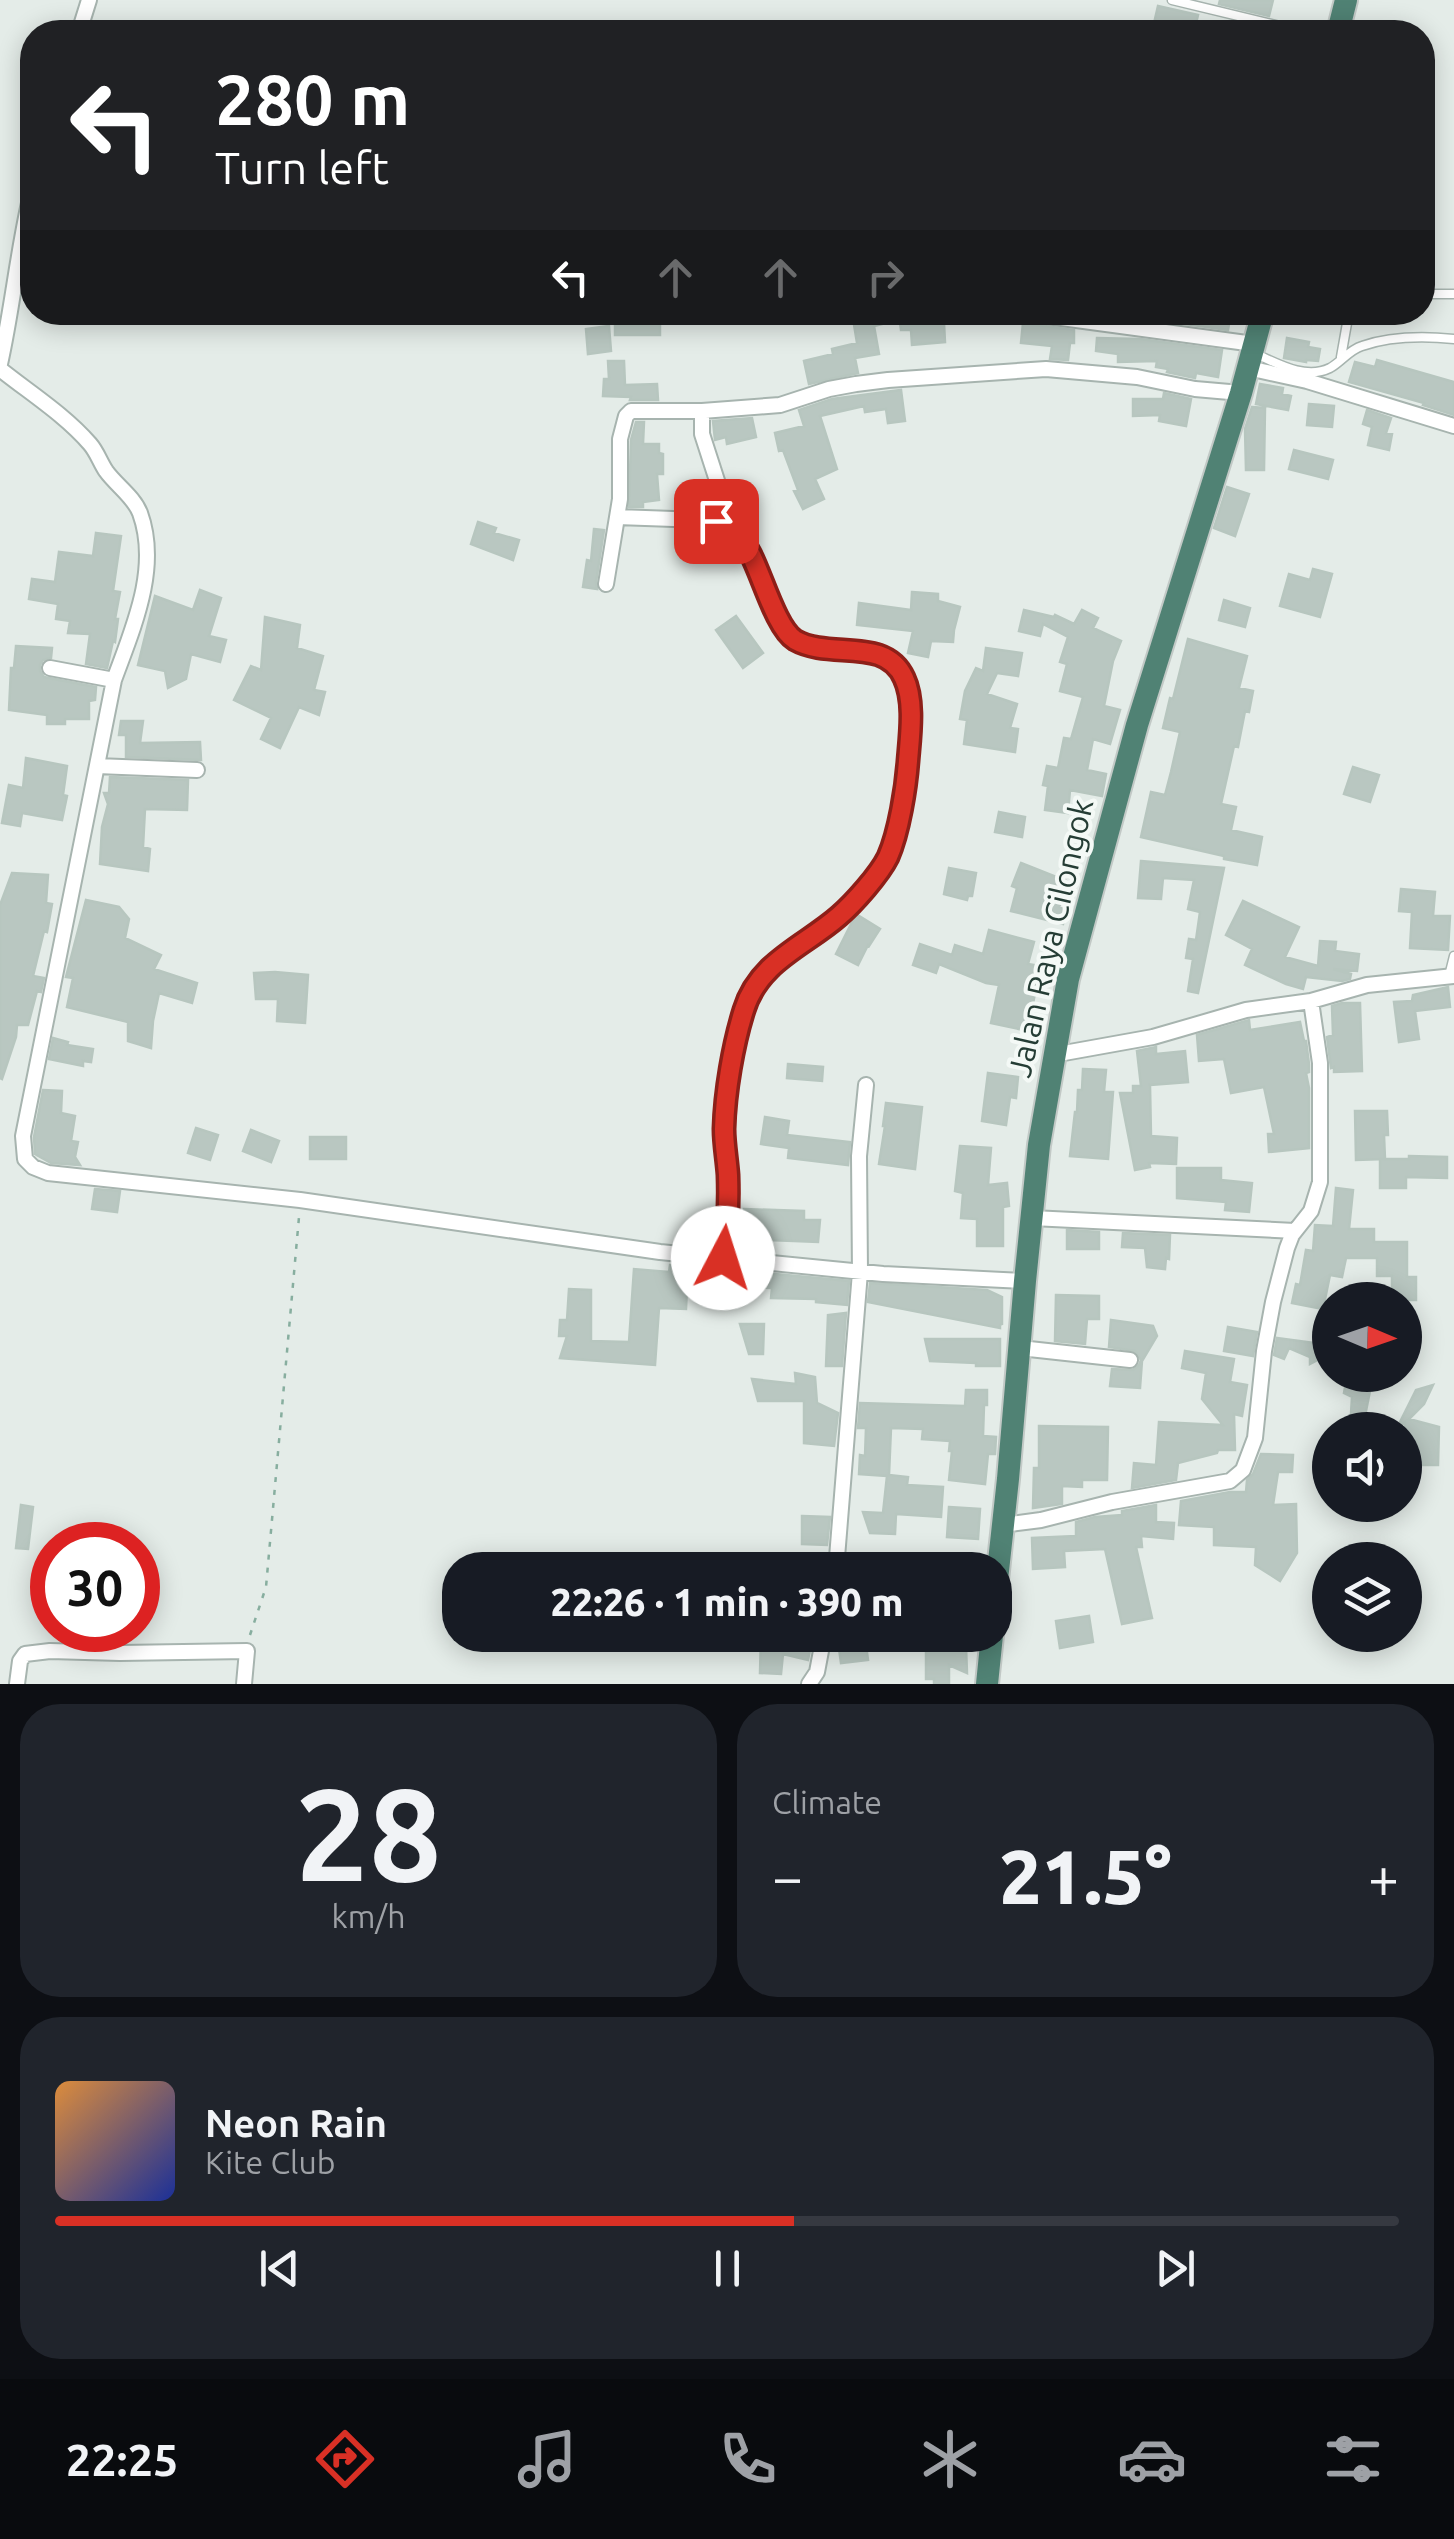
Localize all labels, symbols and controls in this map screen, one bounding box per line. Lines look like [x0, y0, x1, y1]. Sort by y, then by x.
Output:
icon: left [50, 60, 180, 190]
text: 280 m [215, 60, 410, 138]
text: Turn left [215, 142, 389, 193]
icon: left [543, 250, 598, 305]
icon: ahead [648, 250, 703, 305]
icon: ahead [753, 250, 808, 305]
icon: right [858, 250, 913, 305]
pin [674, 479, 759, 564]
icon: arrive [689, 494, 744, 549]
street label: Jalan Raya Cilongok [1001, 795, 1100, 1080]
position arrow [671, 1206, 775, 1310]
north arrow [1312, 1282, 1422, 1392]
map controls [1312, 1282, 1422, 1652]
button: sound [1312, 1412, 1422, 1522]
speed limit sign: 30 [30, 1522, 160, 1652]
button: layers [1312, 1542, 1422, 1652]
text: 22:26 · 1 min · 390 m [550, 1581, 904, 1623]
text: 28 [295, 1760, 442, 1906]
text: Climate [772, 1784, 882, 1820]
text: 21.5° [999, 1834, 1172, 1918]
text: − [772, 1846, 803, 1907]
text: + [1368, 1846, 1399, 1907]
text: km/h [332, 1898, 405, 1934]
text: Neon Rain [205, 2102, 387, 2144]
text: Kite Club [205, 2144, 335, 2180]
icon: previous [252, 2241, 307, 2296]
icon: pause [700, 2241, 755, 2296]
icon: next [1148, 2241, 1203, 2296]
icon: directions [310, 2424, 380, 2494]
icon: music [512, 2424, 582, 2494]
icon: phone [713, 2424, 783, 2494]
icon: climate [915, 2424, 985, 2494]
icon: car [1117, 2424, 1187, 2494]
icon: filters [1318, 2424, 1388, 2494]
text: 22:25 [66, 2434, 178, 2485]

